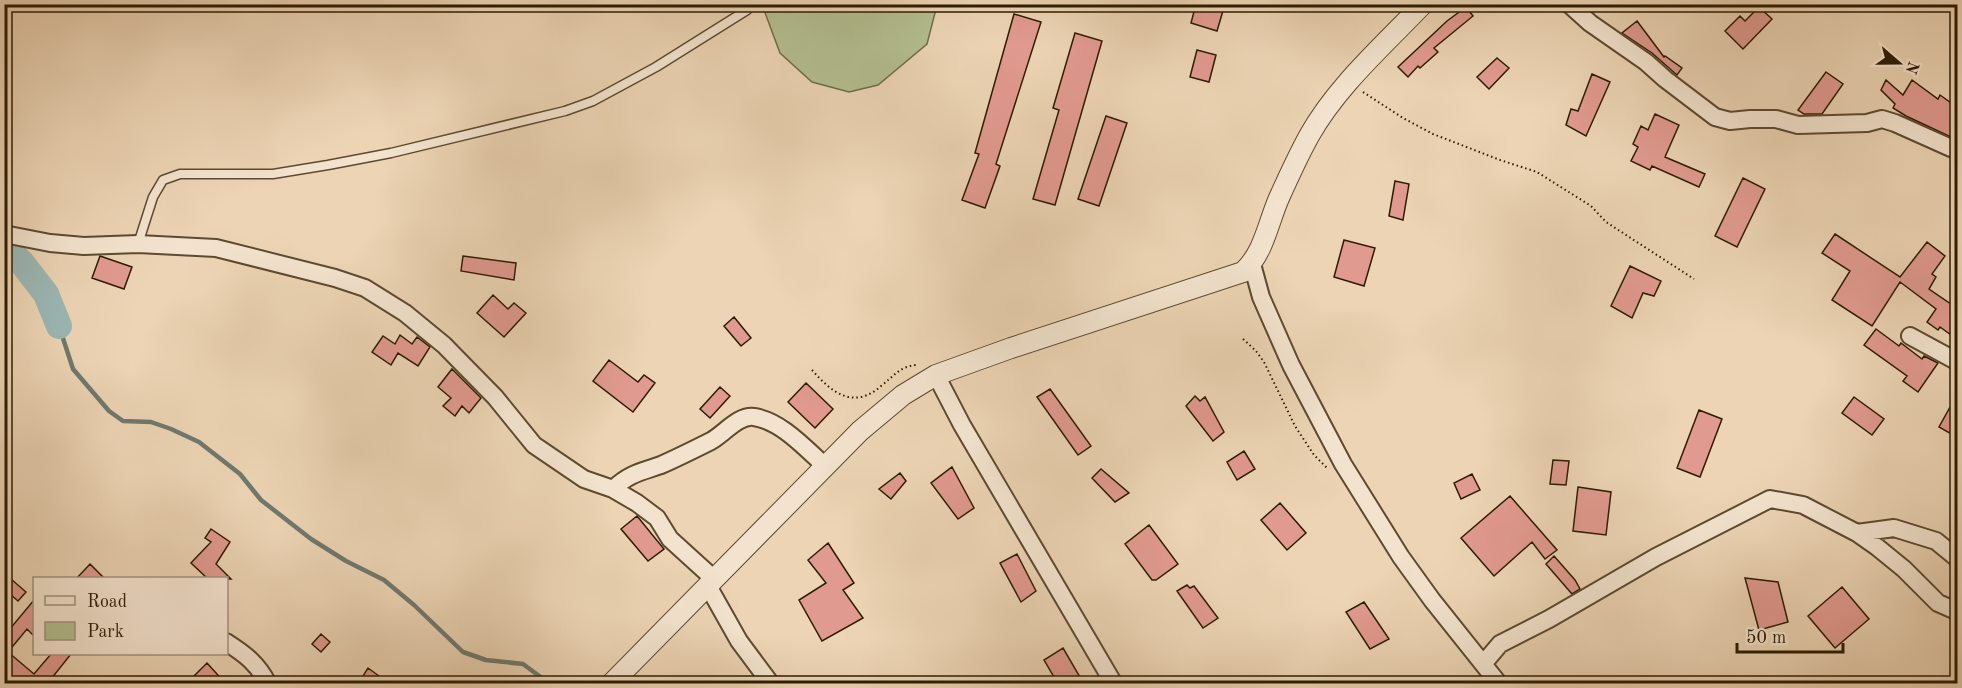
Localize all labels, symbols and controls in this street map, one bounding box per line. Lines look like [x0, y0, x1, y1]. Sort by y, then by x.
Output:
north arrow [1869, 33, 1929, 93]
text: N [1901, 59, 1921, 77]
legend [33, 577, 228, 655]
text: Road [87, 593, 127, 611]
scale bar [1737, 616, 1844, 654]
text: Park [87, 623, 124, 641]
text: 50 m [1746, 629, 1786, 647]

